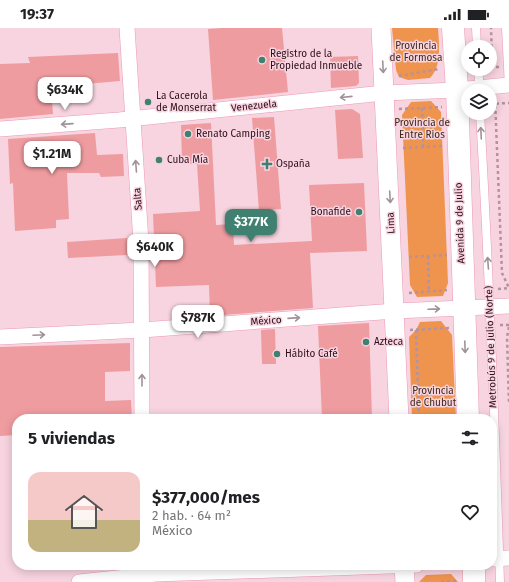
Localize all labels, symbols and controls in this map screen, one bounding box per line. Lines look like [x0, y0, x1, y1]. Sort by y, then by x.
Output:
text: 19:37 [20, 5, 54, 23]
park label: Provincia de Formosa [390, 40, 442, 64]
map controls [461, 40, 497, 120]
button: locate [461, 40, 497, 76]
place label: Registro de la Propiedad Inmueble [270, 48, 362, 72]
marker: Registro de la Propiedad Inmueble [257, 55, 267, 65]
one-way arrow [379, 60, 387, 73]
pin: $634K [37, 77, 93, 111]
text: $634K [47, 82, 83, 97]
button: layers [461, 84, 497, 120]
place label: La Cacerola de Monserrat [156, 90, 216, 114]
one-way arrow [339, 93, 352, 101]
marker: La Cacerola de Monserrat [143, 97, 153, 107]
street label: Venezuela [231, 98, 277, 114]
park label: Provincia de Entre Rios [394, 117, 450, 141]
one-way arrow [61, 121, 74, 128]
one-way arrow [478, 127, 485, 140]
place label: Renato Camping [196, 128, 271, 140]
marker: Renato Camping [183, 129, 193, 139]
pin: $1.21M [19, 141, 85, 175]
text: $1.21M [33, 146, 71, 161]
place label: Cuba Mía [167, 153, 208, 166]
marker: Cuba Mía [154, 155, 164, 165]
marker: Ospaña [261, 158, 273, 170]
place label: Ospaña [276, 158, 310, 170]
one-way arrow [133, 160, 140, 173]
street label: Avenida 9 de Julio [453, 182, 467, 264]
street label: Salta [131, 187, 145, 211]
one-way arrow [386, 190, 393, 203]
place label: Bonafide [311, 206, 351, 218]
marker: Bonafide [354, 207, 364, 217]
pin: $377K [223, 209, 279, 243]
street label: Lima [384, 212, 398, 234]
text: $377K [234, 214, 268, 229]
pin: $640K [127, 234, 183, 268]
text: $640K [136, 239, 174, 254]
one-way arrow [484, 257, 491, 270]
street label: Metrobús 9 de Julio (Norte) [482, 286, 499, 408]
pin: $787K [170, 305, 226, 339]
one-way arrow [427, 306, 440, 313]
text: $787K [181, 310, 215, 325]
street label: México [250, 314, 282, 328]
one-way arrow [287, 315, 300, 322]
one-way arrow [32, 332, 45, 339]
place label: Azteca [374, 336, 403, 348]
marker: Azteca [361, 337, 371, 347]
one-way arrow [461, 340, 469, 353]
place label: Hábito Café [285, 348, 338, 360]
marker: Hábito Café [272, 349, 282, 359]
one-way arrow [138, 374, 146, 387]
park label: Provincia de Chubut [410, 385, 457, 409]
icon: filters [459, 427, 481, 449]
text: 5 viviendas [28, 428, 115, 449]
text: $377,000/mes [152, 487, 260, 508]
icon: home [60, 488, 108, 536]
icon: heart [459, 501, 481, 523]
text: 2 hab. · 64 m² [152, 508, 231, 523]
text: México [152, 523, 193, 538]

